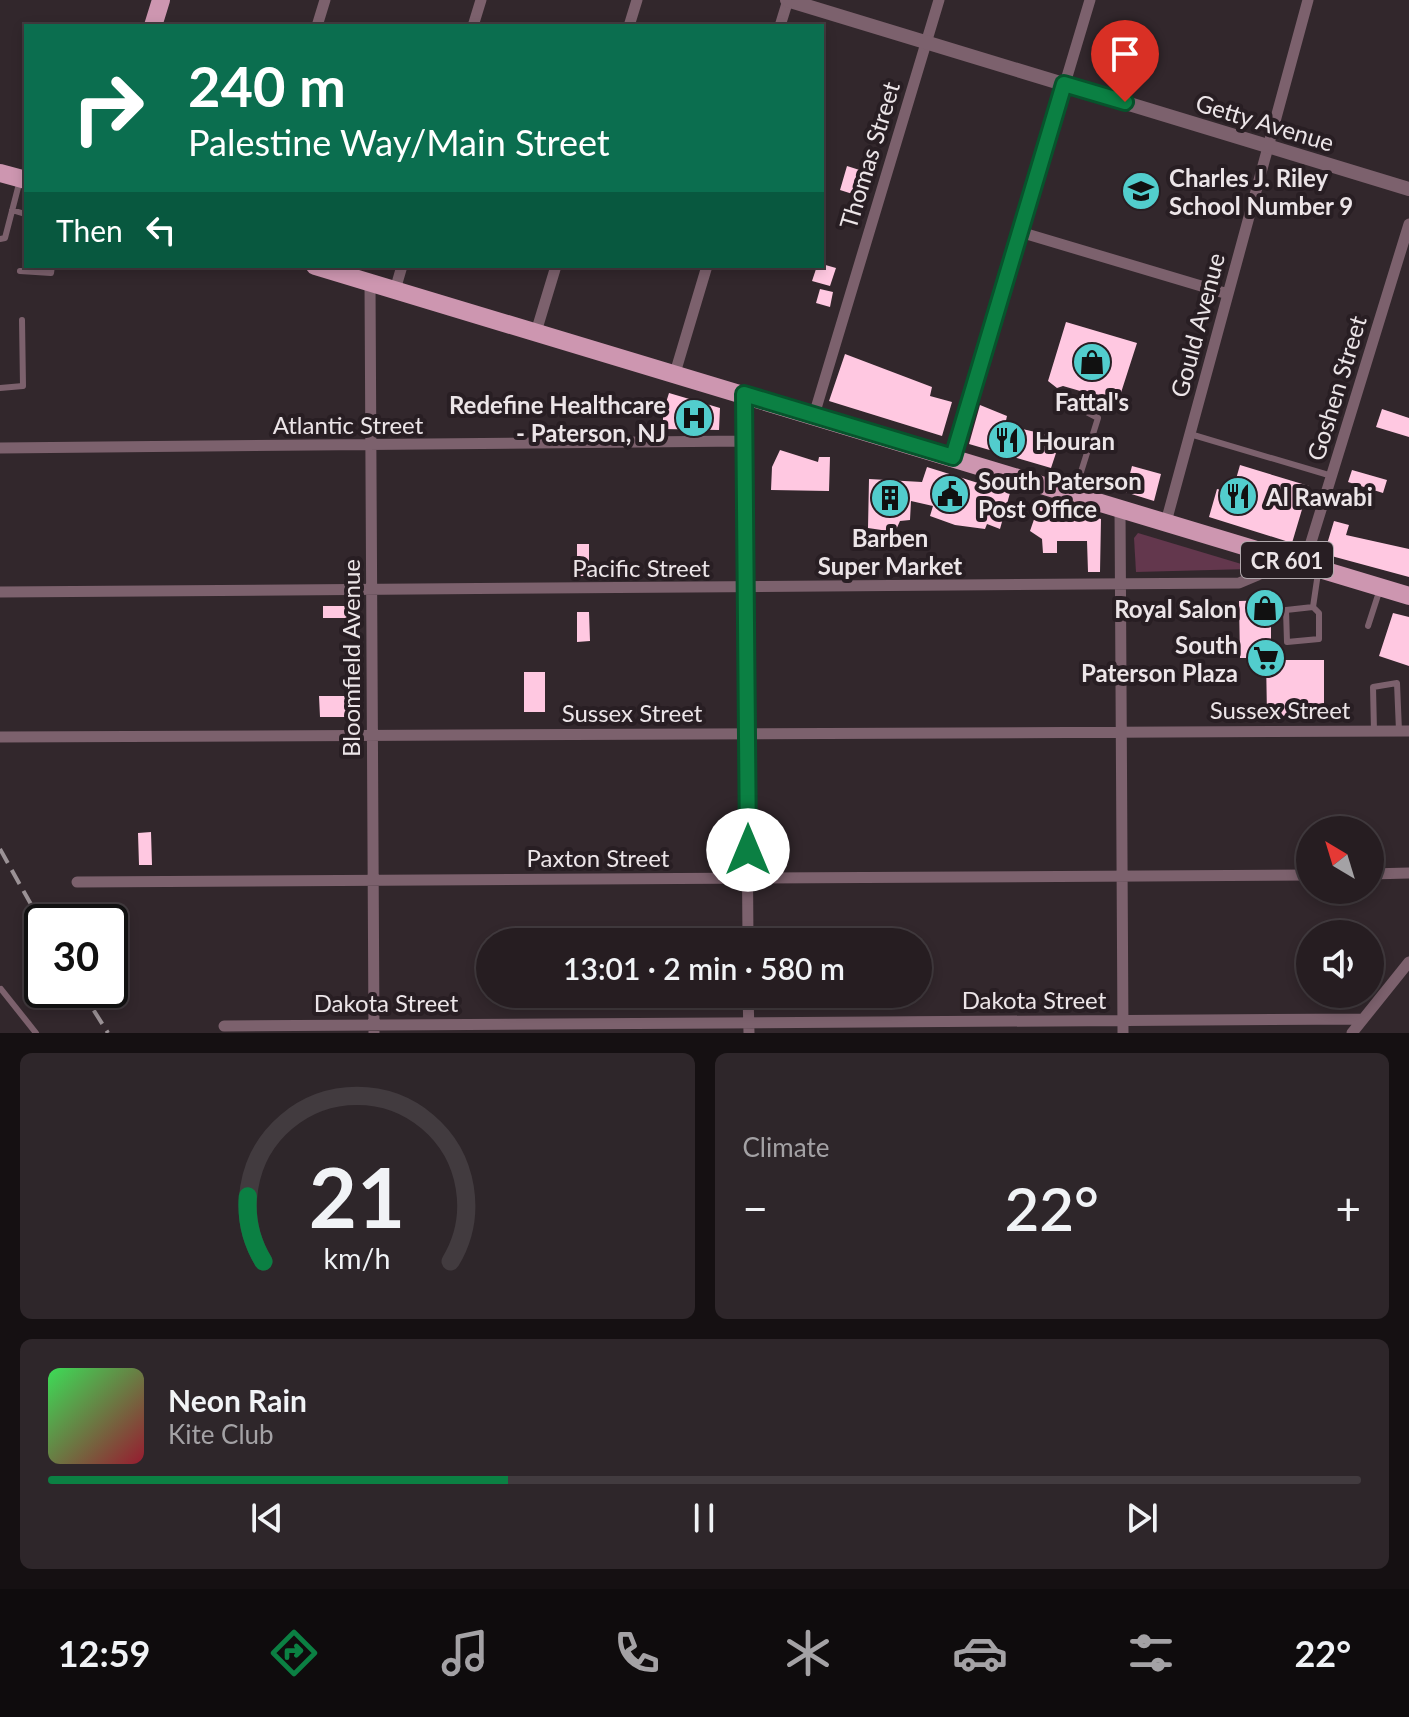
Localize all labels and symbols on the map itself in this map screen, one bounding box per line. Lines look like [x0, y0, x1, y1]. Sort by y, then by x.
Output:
pin [1091, 20, 1159, 102]
street label: Thomas Street [833, 78, 905, 232]
street label: Getty Avenue [1192, 87, 1338, 157]
place label: Charles J. Riley School Number 9 [1169, 163, 1353, 220]
school or university icon: Charles J. Riley School Number 9 [1120, 170, 1162, 212]
street label: Gould Avenue [1164, 250, 1230, 400]
street label: Goshen Street [1300, 312, 1372, 464]
shop icon: Fattal's [1071, 341, 1113, 383]
place label: Fattal's [1055, 387, 1129, 416]
place label: Redefine Healthcare - Paterson, NJ [449, 390, 666, 447]
hospital icon: Redefine Healthcare - Paterson, NJ [673, 397, 715, 439]
street label: Atlantic Street [273, 410, 424, 439]
restaurant icon: Houran [986, 419, 1028, 461]
place label: Houran [1035, 426, 1115, 455]
place label: South Paterson Post Office [978, 466, 1142, 523]
public building icon: South Paterson Post Office [929, 473, 971, 515]
restaurant icon: Al Rawabi [1217, 475, 1259, 517]
building icon: Barben Super Market [869, 477, 911, 519]
place label: Al Rawabi [1265, 482, 1373, 511]
place label: Barben Super Market [818, 523, 962, 580]
road number: CR 601 [1241, 542, 1333, 578]
street label: Pacific Street [572, 553, 710, 582]
street label: Bloomfield Avenue [336, 559, 365, 757]
shop icon: Royal Salon [1244, 587, 1286, 629]
place label: Royal Salon [1114, 594, 1237, 623]
place label: South Paterson Plaza [1081, 630, 1238, 687]
supermarket icon: South Paterson Plaza [1245, 637, 1287, 679]
street label: Sussex Street [1210, 695, 1351, 724]
street label: Sussex Street [562, 698, 703, 727]
position arrow [706, 808, 790, 892]
north arrow [1296, 816, 1384, 904]
street label: Paxton Street [527, 843, 670, 872]
speed limit sign: 30 [24, 904, 128, 1008]
street label: Dakota Street [962, 985, 1107, 1014]
street label: Dakota Street [314, 988, 459, 1017]

